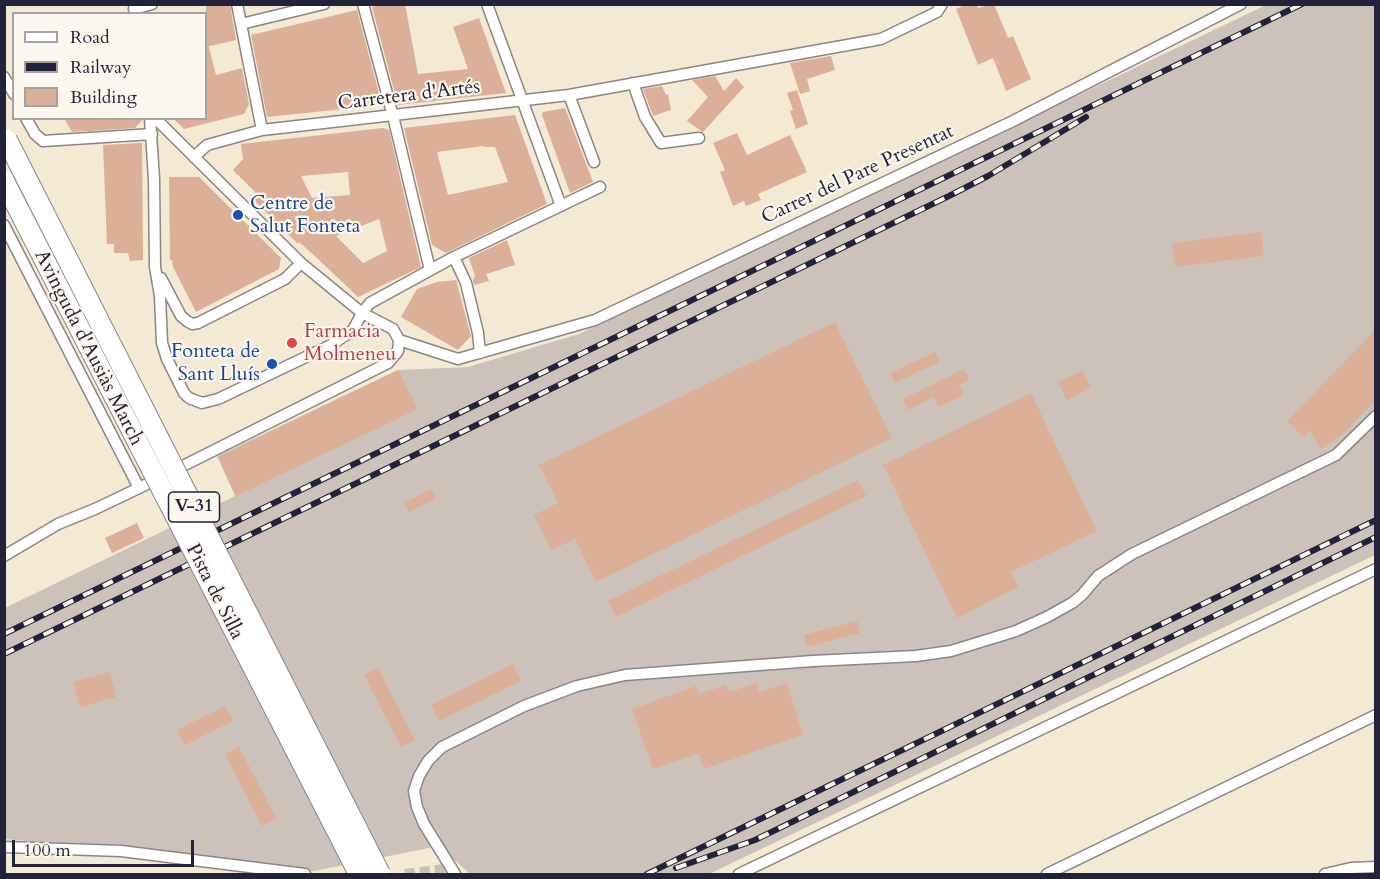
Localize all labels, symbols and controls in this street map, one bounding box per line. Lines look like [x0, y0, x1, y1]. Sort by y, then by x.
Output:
legend [12, 12, 207, 120]
text: Road [70, 25, 110, 50]
text: Railway [70, 55, 132, 80]
street label: Carretera d'Artés [337, 75, 481, 117]
text: Building [70, 85, 137, 110]
street label: Carrer del Pare Presentat [758, 120, 958, 230]
place label: Centre de Salut Fonteta [250, 192, 360, 239]
marker: Centre de Salut Fonteta [231, 208, 245, 222]
street label: Avinguda d'Ausiàs March [28, 246, 148, 450]
place label: Farmacia Molmeneu [304, 320, 396, 367]
marker: Farmacia Molmeneu [285, 336, 299, 350]
place label: Fonteta de Sant Lluís [171, 340, 260, 387]
marker: Fonteta de Sant Lluís [265, 357, 279, 371]
road number: V-31 [168, 492, 220, 522]
street label: Pista de Silla [180, 540, 248, 644]
scale bar [15, 828, 196, 866]
text: 100 m [23, 838, 71, 863]

